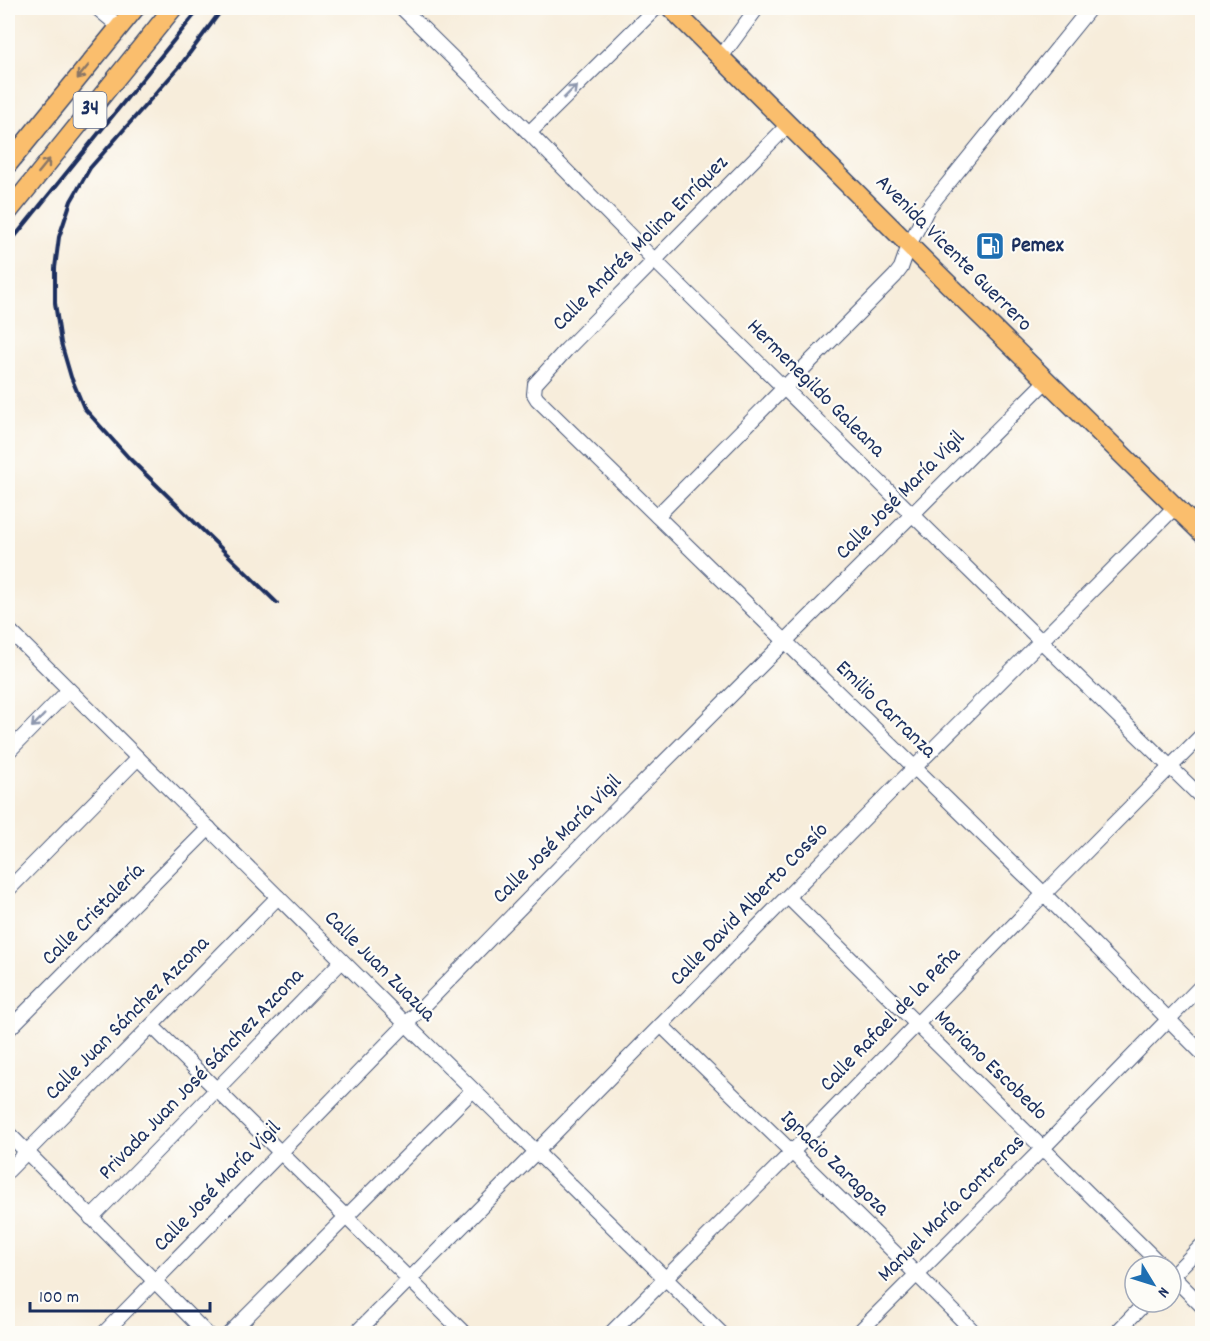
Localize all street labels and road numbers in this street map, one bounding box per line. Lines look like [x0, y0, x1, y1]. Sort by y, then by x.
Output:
road number: 34 [74, 92, 106, 128]
street label: Calle Andrés Molina Enríquez [546, 148, 737, 339]
street label: Avenida Vicente Guerrero [867, 168, 1039, 340]
street label: Hermenegildo Galeana [739, 313, 892, 466]
street label: Calle José María Vigil [829, 424, 973, 568]
street label: Emilio Carranza [828, 654, 943, 767]
street label: Calle José María Vigil [486, 768, 630, 912]
street label: Calle David Alberto Cossío [663, 816, 837, 994]
street label: Calle Cristalería [35, 856, 153, 974]
street label: Calle Juan Zuazua [316, 904, 442, 1030]
street label: Calle Juan Sánchez Azcona [39, 929, 218, 1108]
street label: Calle Rafael de la Peña [813, 940, 969, 1100]
street label: Privada Juan José Sánchez Azcona [92, 962, 312, 1188]
street label: Mariano Escobedo [926, 1003, 1054, 1129]
street label: Ignacio Zaragoza [772, 1104, 896, 1225]
street label: Calle José María Vigil [147, 1114, 289, 1260]
street label: Manuel María Contreras [871, 1128, 1033, 1290]

